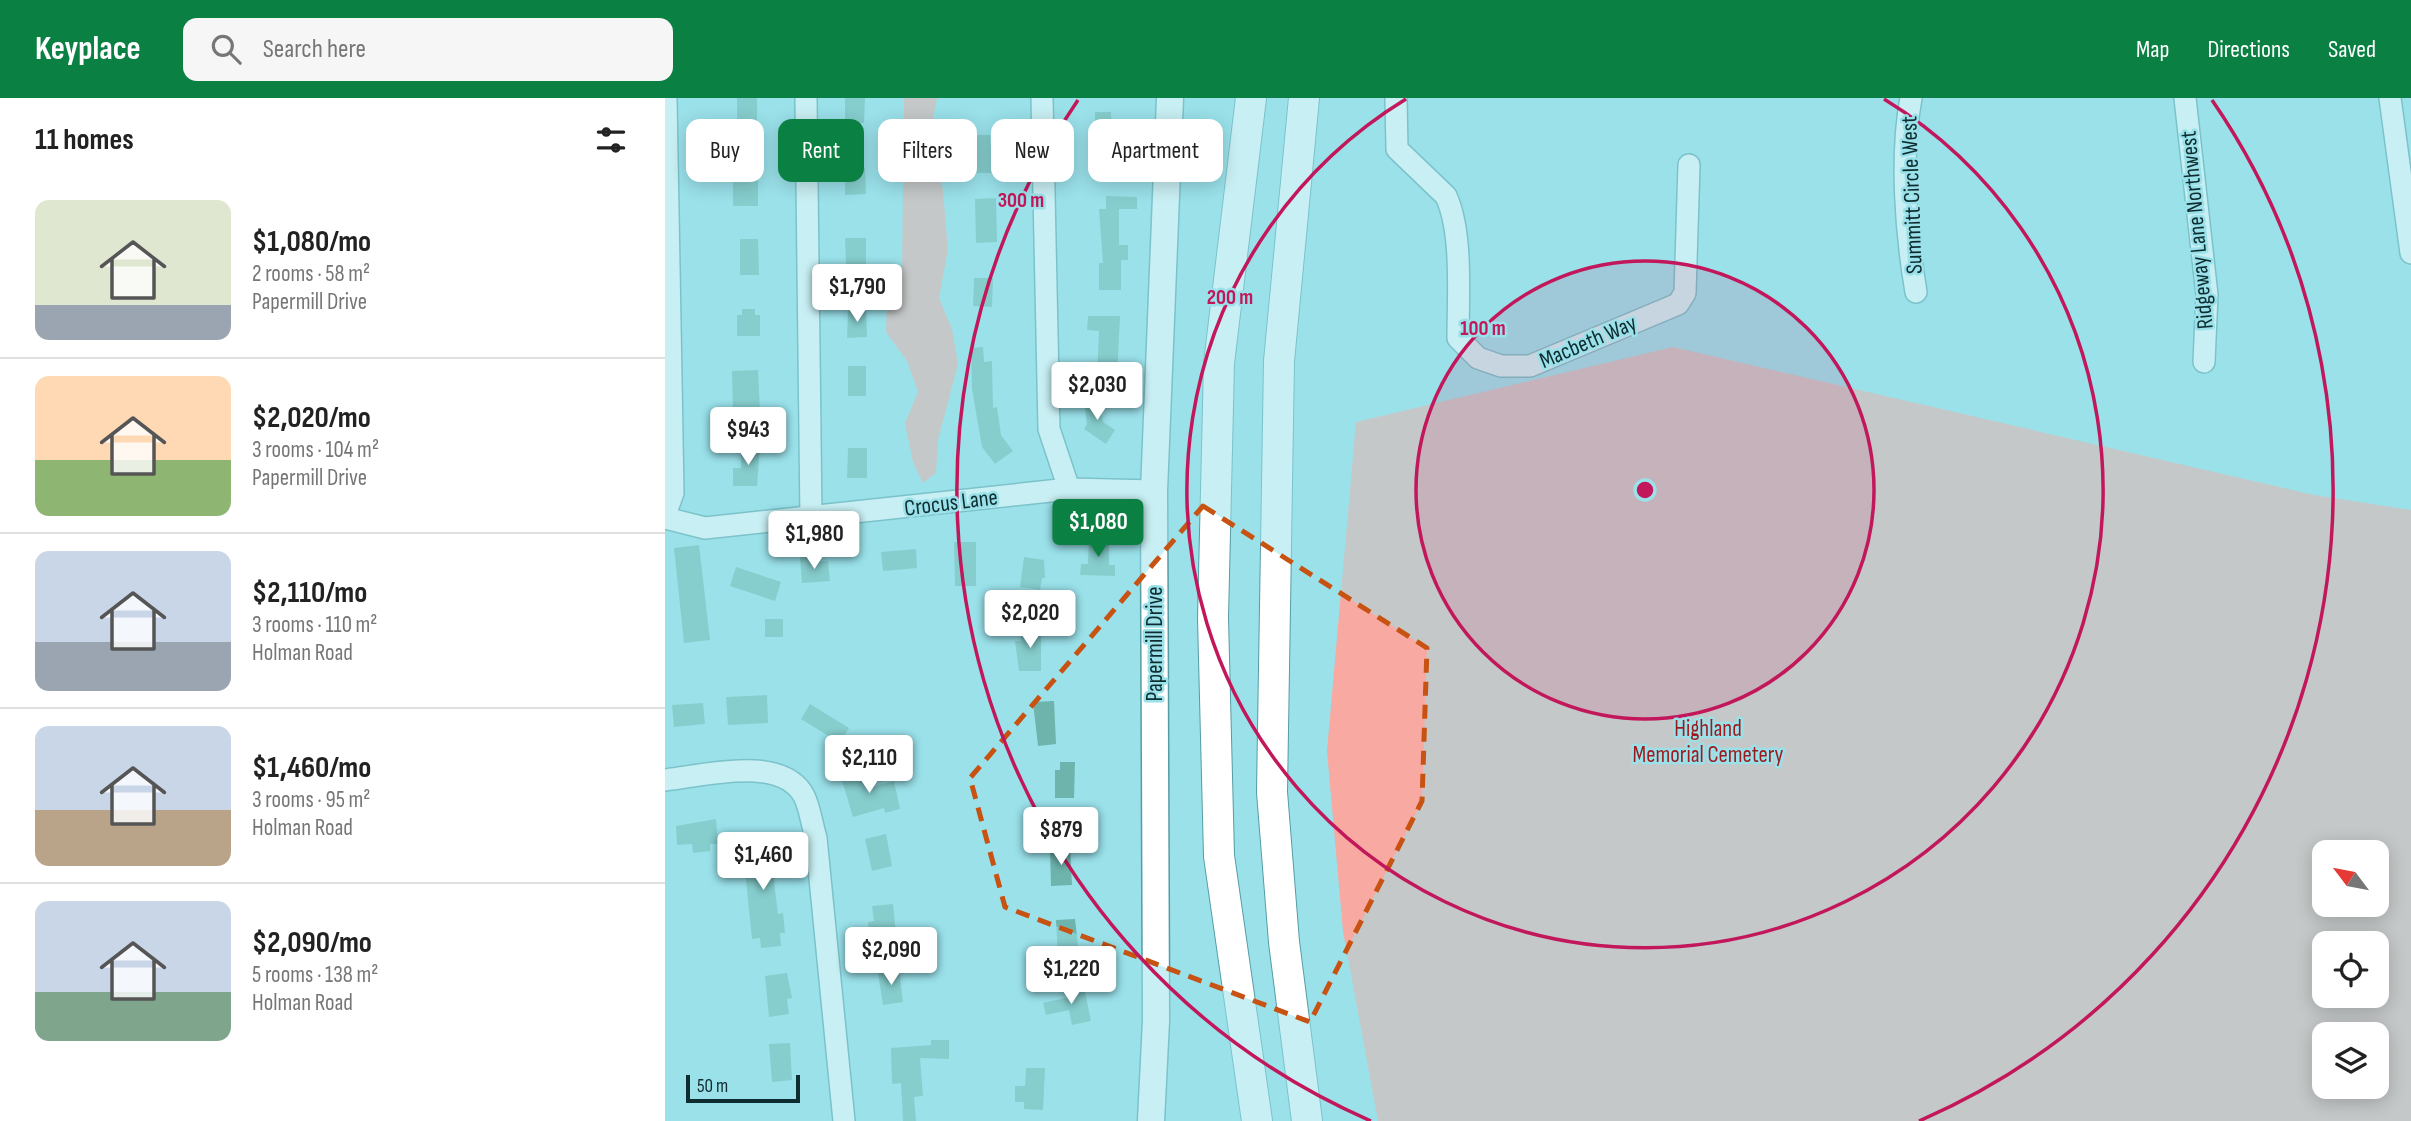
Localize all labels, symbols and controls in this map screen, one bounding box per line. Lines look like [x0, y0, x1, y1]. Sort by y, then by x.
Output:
search box [183, 18, 673, 81]
text: Keyplace [35, 29, 141, 69]
icon: search [207, 30, 245, 68]
text: Search here [263, 34, 366, 65]
text: Map [2136, 35, 2169, 64]
text: Directions [2207, 35, 2290, 64]
text: Saved [2328, 35, 2376, 64]
street label: Summitt Circle West [1895, 116, 1929, 274]
chip: Buy [686, 119, 764, 182]
chip: Rent [778, 119, 864, 182]
chip: Filters [878, 119, 977, 182]
chip: New [991, 119, 1074, 182]
chip: Apartment [1088, 119, 1223, 182]
icon: filters [592, 121, 630, 159]
text: 11 homes [35, 122, 134, 158]
street label: Ridgeway Lane Northwest [2174, 130, 2220, 330]
text: 300 m [998, 188, 1044, 213]
text: $1,080/mo [252, 224, 371, 260]
icon: home [91, 228, 175, 312]
text: 2 rooms · 58 m² [252, 260, 370, 288]
pin: $1,790 [800, 264, 914, 324]
text: $1,790 [828, 273, 886, 301]
text: 200 m [1207, 285, 1253, 310]
text: Papermill Drive [252, 288, 367, 316]
street label: Macbeth Way [1535, 309, 1641, 375]
text: 100 m [1460, 316, 1506, 341]
pin: $2,030 [1040, 362, 1154, 422]
text: $2,030 [1067, 371, 1127, 399]
text: $2,020/mo [252, 400, 371, 436]
icon: home [91, 404, 175, 488]
pin: $943 [707, 408, 789, 467]
text: $943 [726, 416, 770, 444]
text: 3 rooms · 104 m² [252, 436, 379, 464]
text: Papermill Drive [252, 464, 367, 492]
centre of rings [1633, 478, 1657, 502]
street label: Crocus Lane [903, 483, 999, 523]
pin: $1,080 [1041, 500, 1155, 559]
text: $1,080 [1068, 508, 1128, 536]
pin: $1,980 [757, 512, 871, 571]
text: $1,980 [784, 520, 844, 548]
text: $2,110/mo [252, 575, 367, 611]
icon: home [91, 579, 175, 663]
street label: Papermill Drive [1141, 586, 1169, 702]
pin: $2,020 [973, 590, 1087, 650]
text: $2,020 [1001, 599, 1059, 627]
text: 3 rooms · 110 m² [252, 611, 377, 639]
text: Holman Road [252, 639, 353, 667]
park label: Highland Memorial Cemetery [1633, 715, 1784, 769]
pin: $2,110 [812, 736, 926, 795]
text: $2,110 [841, 744, 897, 772]
text: $1,460/mo [252, 750, 371, 786]
icon: home [91, 754, 175, 838]
text: 3 rooms · 95 m² [252, 786, 371, 814]
pin: $879 [1020, 808, 1102, 867]
text: Holman Road [252, 814, 353, 842]
text: $879 [1039, 816, 1083, 844]
pin: $1,460 [706, 832, 820, 892]
north arrow [2312, 840, 2389, 917]
map controls [2312, 840, 2389, 1099]
text: $1,460 [733, 841, 793, 869]
text: $2,090/mo [252, 925, 372, 961]
pin: $2,090 [834, 928, 948, 987]
icon: home [91, 929, 175, 1013]
button: locate [2312, 931, 2389, 1008]
text: $2,090 [861, 936, 921, 964]
pin: $1,220 [1014, 946, 1128, 1006]
text: $1,220 [1042, 955, 1100, 983]
text: 5 rooms · 138 m² [252, 961, 378, 989]
text: Holman Road [252, 989, 353, 1017]
button: layers [2312, 1022, 2389, 1099]
scale bar [686, 1072, 800, 1104]
text: 50 m [697, 1075, 728, 1098]

